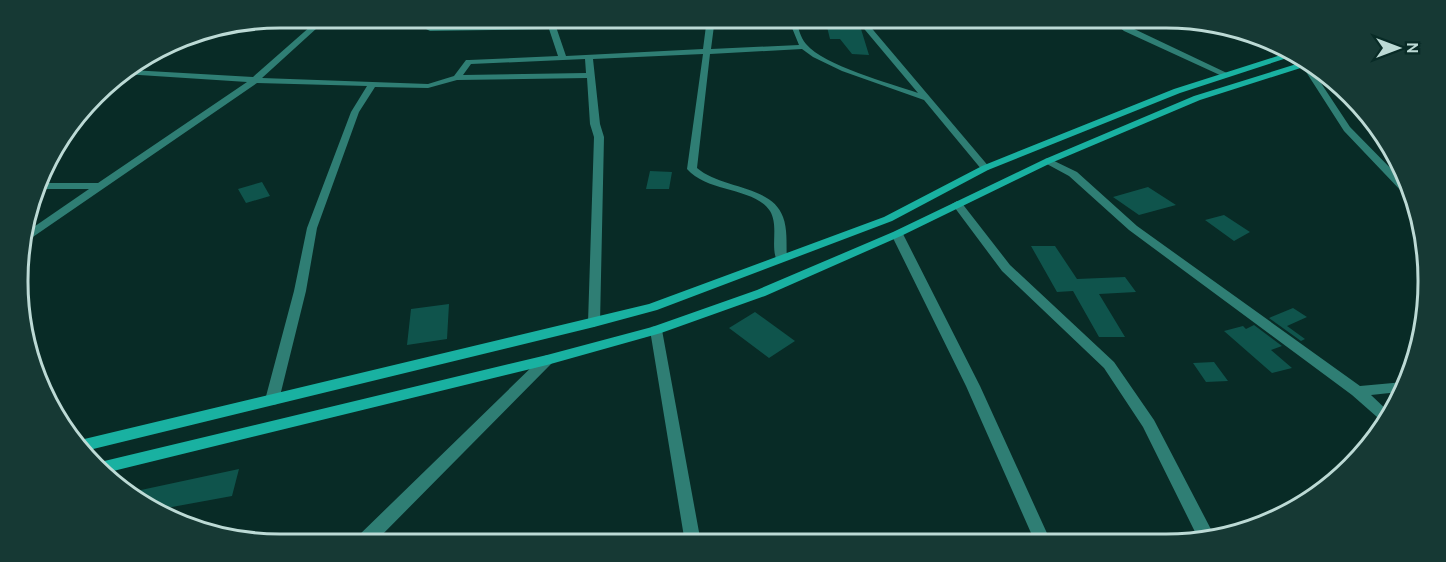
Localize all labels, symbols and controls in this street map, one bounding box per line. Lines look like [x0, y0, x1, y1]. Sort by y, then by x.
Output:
north arrow [1368, 18, 1428, 78]
text: N [1403, 42, 1422, 54]

